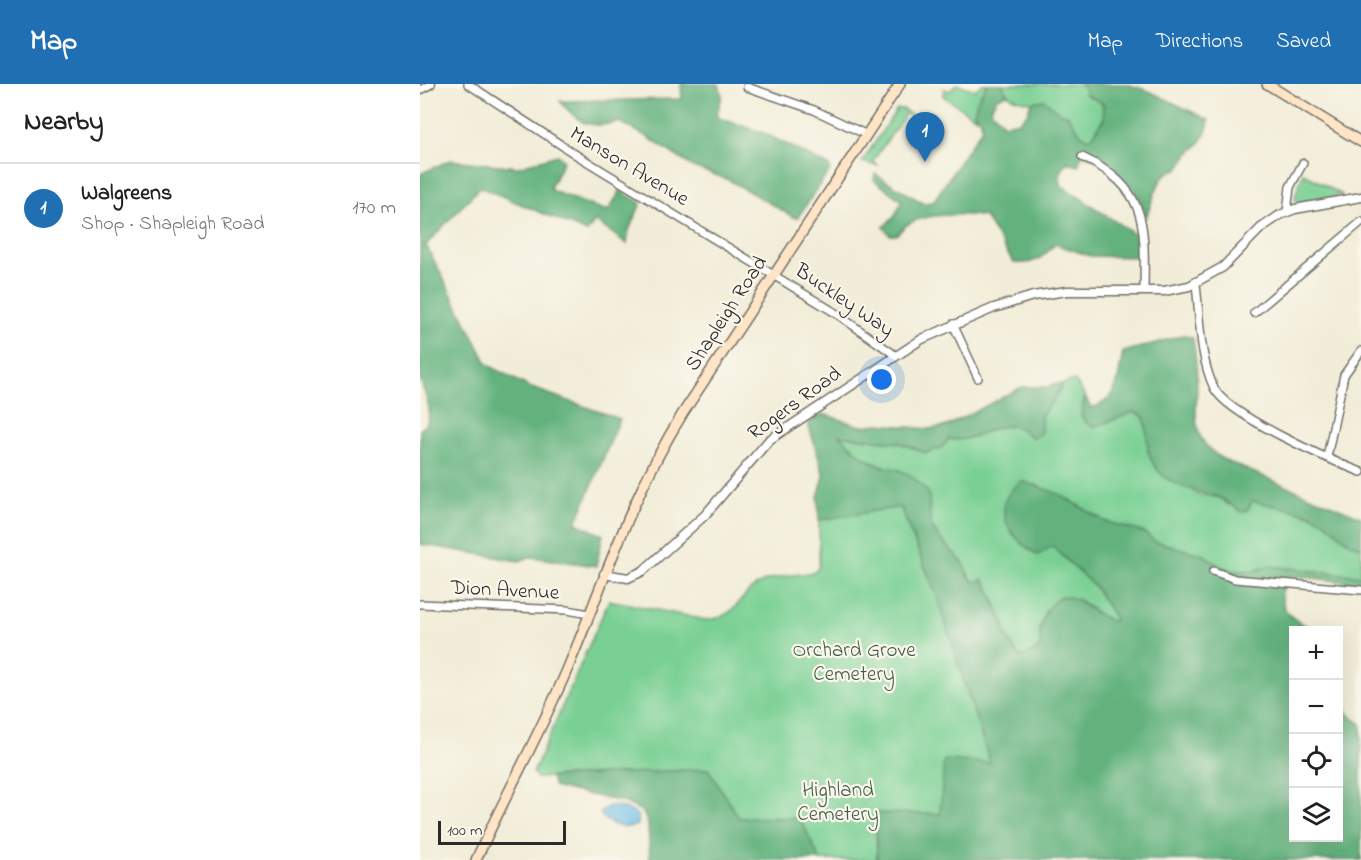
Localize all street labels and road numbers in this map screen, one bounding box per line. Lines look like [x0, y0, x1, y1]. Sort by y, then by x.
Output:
street label: Manson Avenue [564, 120, 695, 215]
street label: Shapleigh Road [679, 250, 777, 379]
street label: Buckley Way [787, 256, 900, 347]
street label: Rogers Road [742, 360, 849, 450]
street label: Dion Avenue [449, 573, 561, 609]

